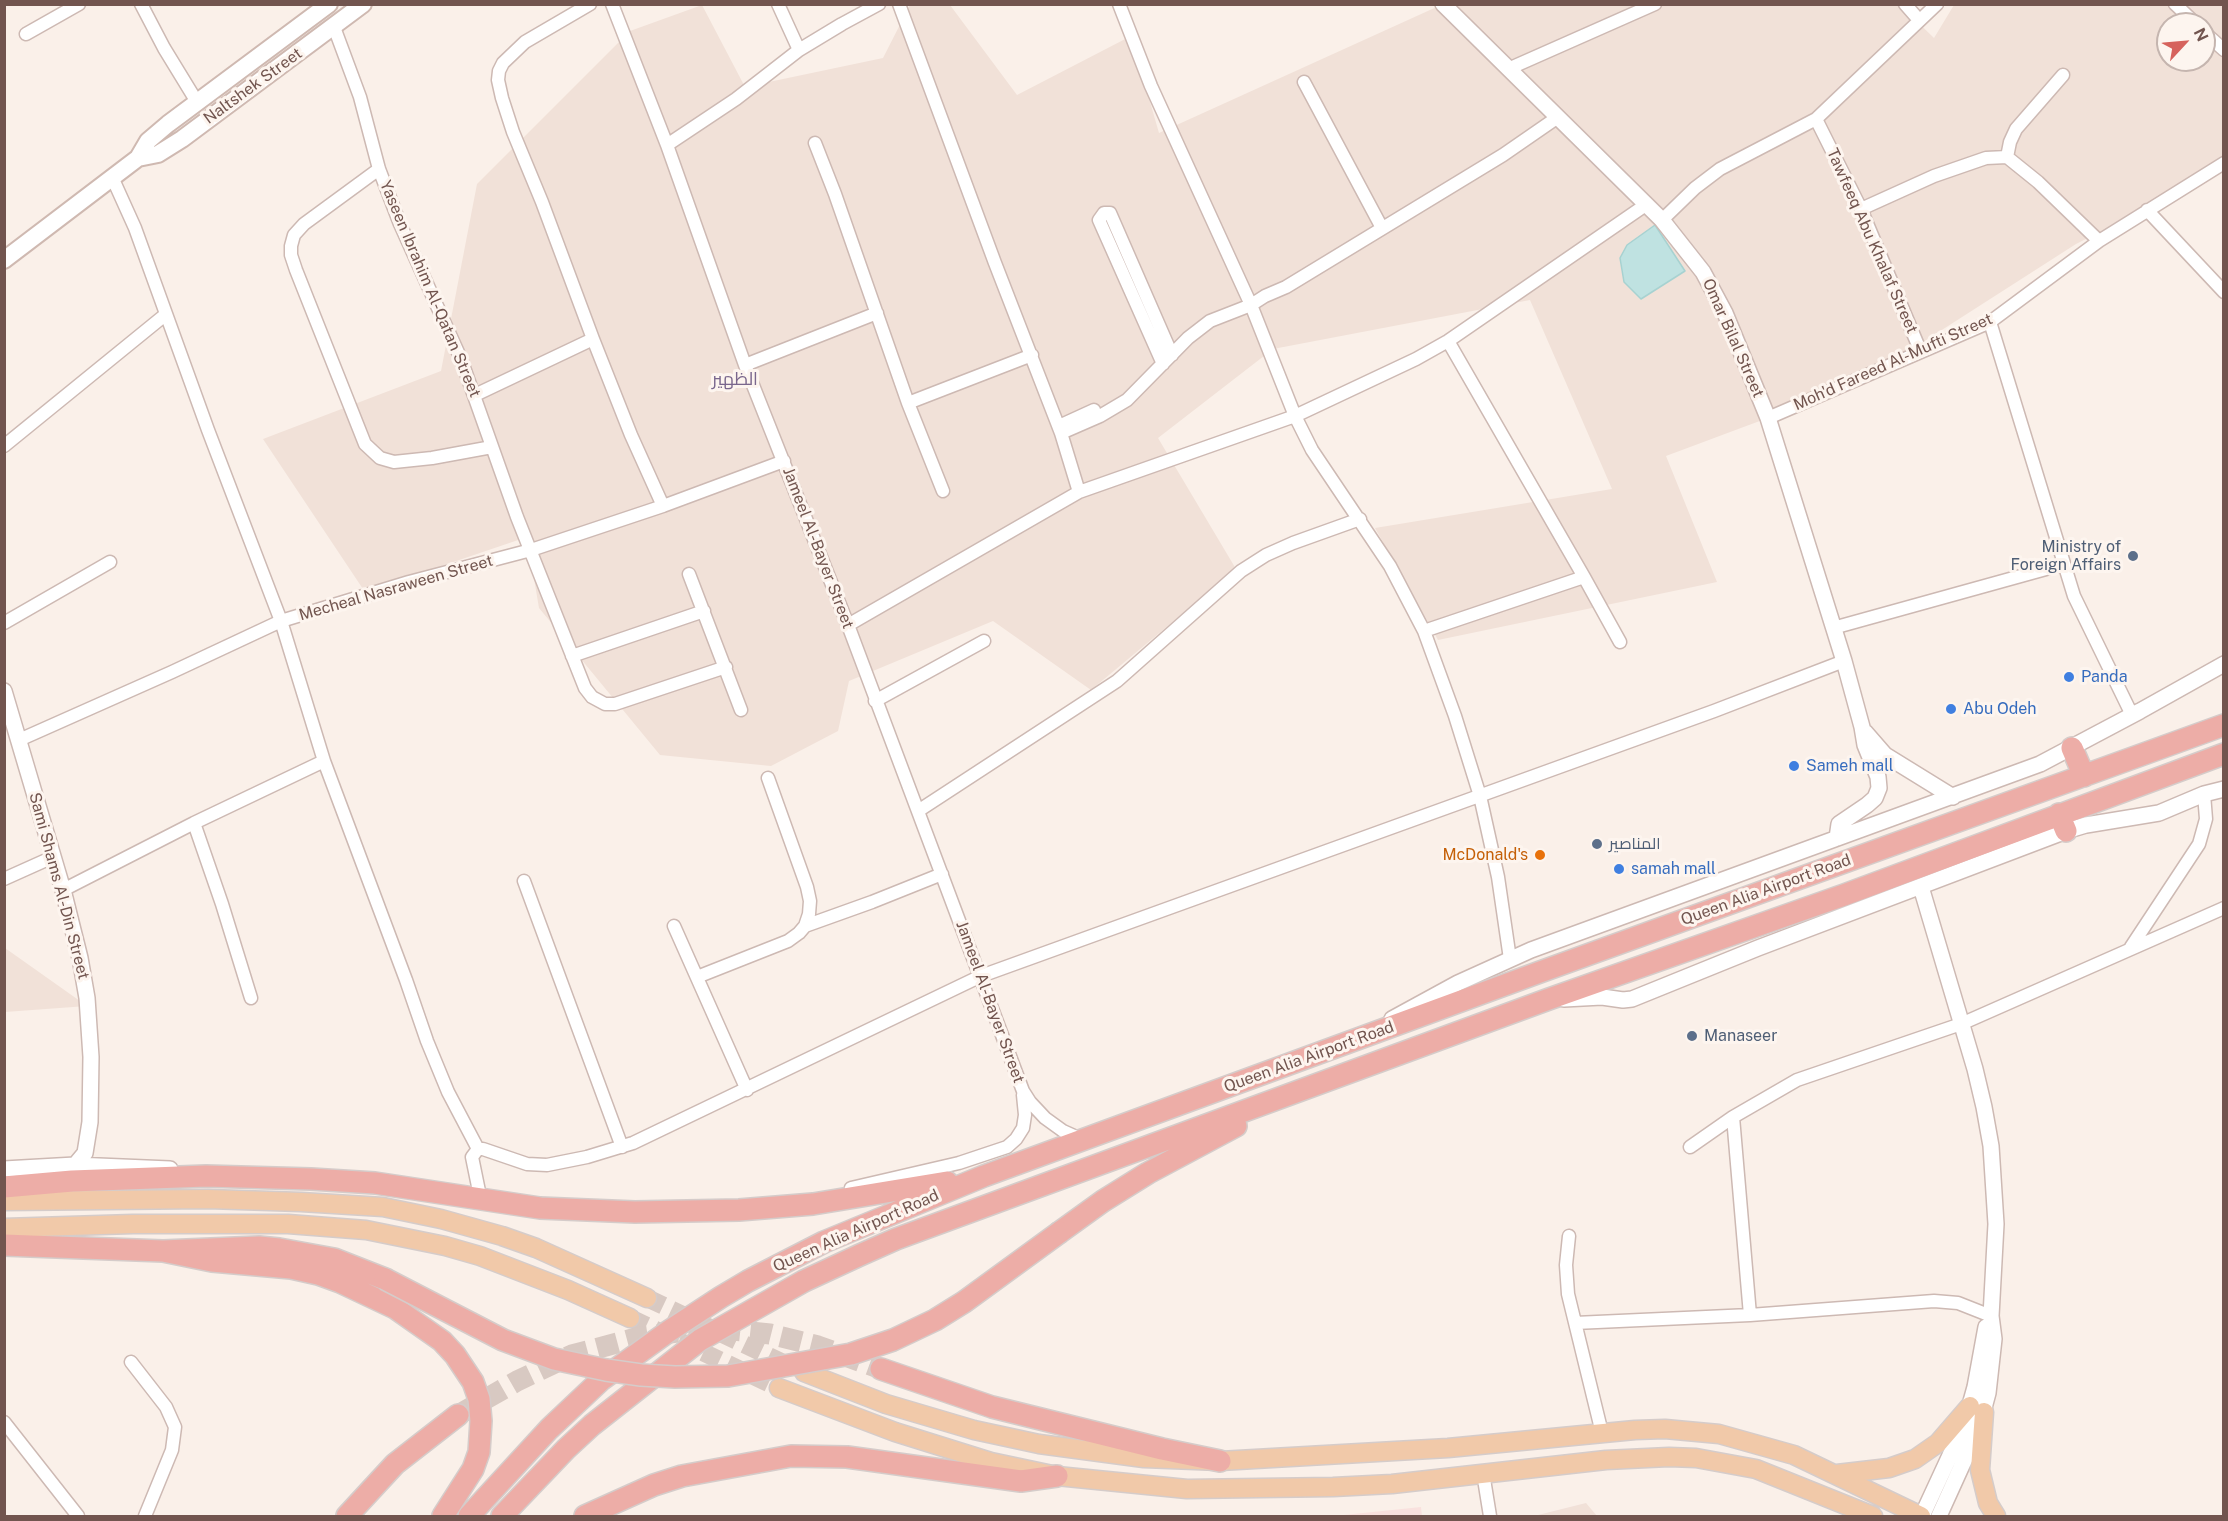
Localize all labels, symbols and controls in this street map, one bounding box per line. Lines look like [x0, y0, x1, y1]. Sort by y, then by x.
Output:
north arrow [2156, 12, 2216, 72]
text: N [2190, 25, 2212, 45]
street label: Naltshek Street [200, 44, 306, 128]
street label: Tawfeeq Abu Khalaf Street [1822, 145, 1922, 337]
street label: Yaseen Ibrahim Al-Qatan Street [375, 178, 485, 400]
street label: Omar Bilal Street [1698, 275, 1768, 401]
street label: Moh'd Fareed Al-Mufti Street [1791, 309, 1995, 415]
district label: الظهير [712, 368, 758, 390]
street label: Jameel Al-Bayer Street [778, 465, 858, 631]
place label: Ministry of Foreign Affairs [2010, 537, 2121, 575]
marker: Ministry of Foreign Affairs [2126, 549, 2140, 563]
street label: Mecheal Nasraween Street [297, 551, 495, 625]
place label: Panda [2081, 667, 2128, 687]
marker: Panda [2062, 670, 2076, 684]
place label: Abu Odeh [1963, 699, 2037, 719]
marker: Abu Odeh [1944, 702, 1958, 716]
place label: Sameh mall [1806, 756, 1894, 776]
marker: Sameh mall [1787, 759, 1801, 773]
street label: Sami Shams Al-Din Street [25, 790, 93, 982]
place label: المناصير [1609, 834, 1661, 854]
marker: المناصير [1590, 837, 1604, 851]
place label: McDonald's [1442, 845, 1528, 865]
marker: McDonald's [1533, 848, 1547, 862]
street label: Queen Alia Airport Road [1678, 850, 1854, 930]
place label: samah mall [1631, 859, 1716, 879]
marker: samah mall [1612, 862, 1626, 876]
street label: Jameel Al-Bayer Street [952, 918, 1028, 1086]
street label: Queen Alia Airport Road [1221, 1017, 1397, 1097]
place label: Manaseer [1704, 1026, 1777, 1046]
marker: Manaseer [1685, 1029, 1699, 1043]
street label: Queen Alia Airport Road [770, 1186, 942, 1276]

